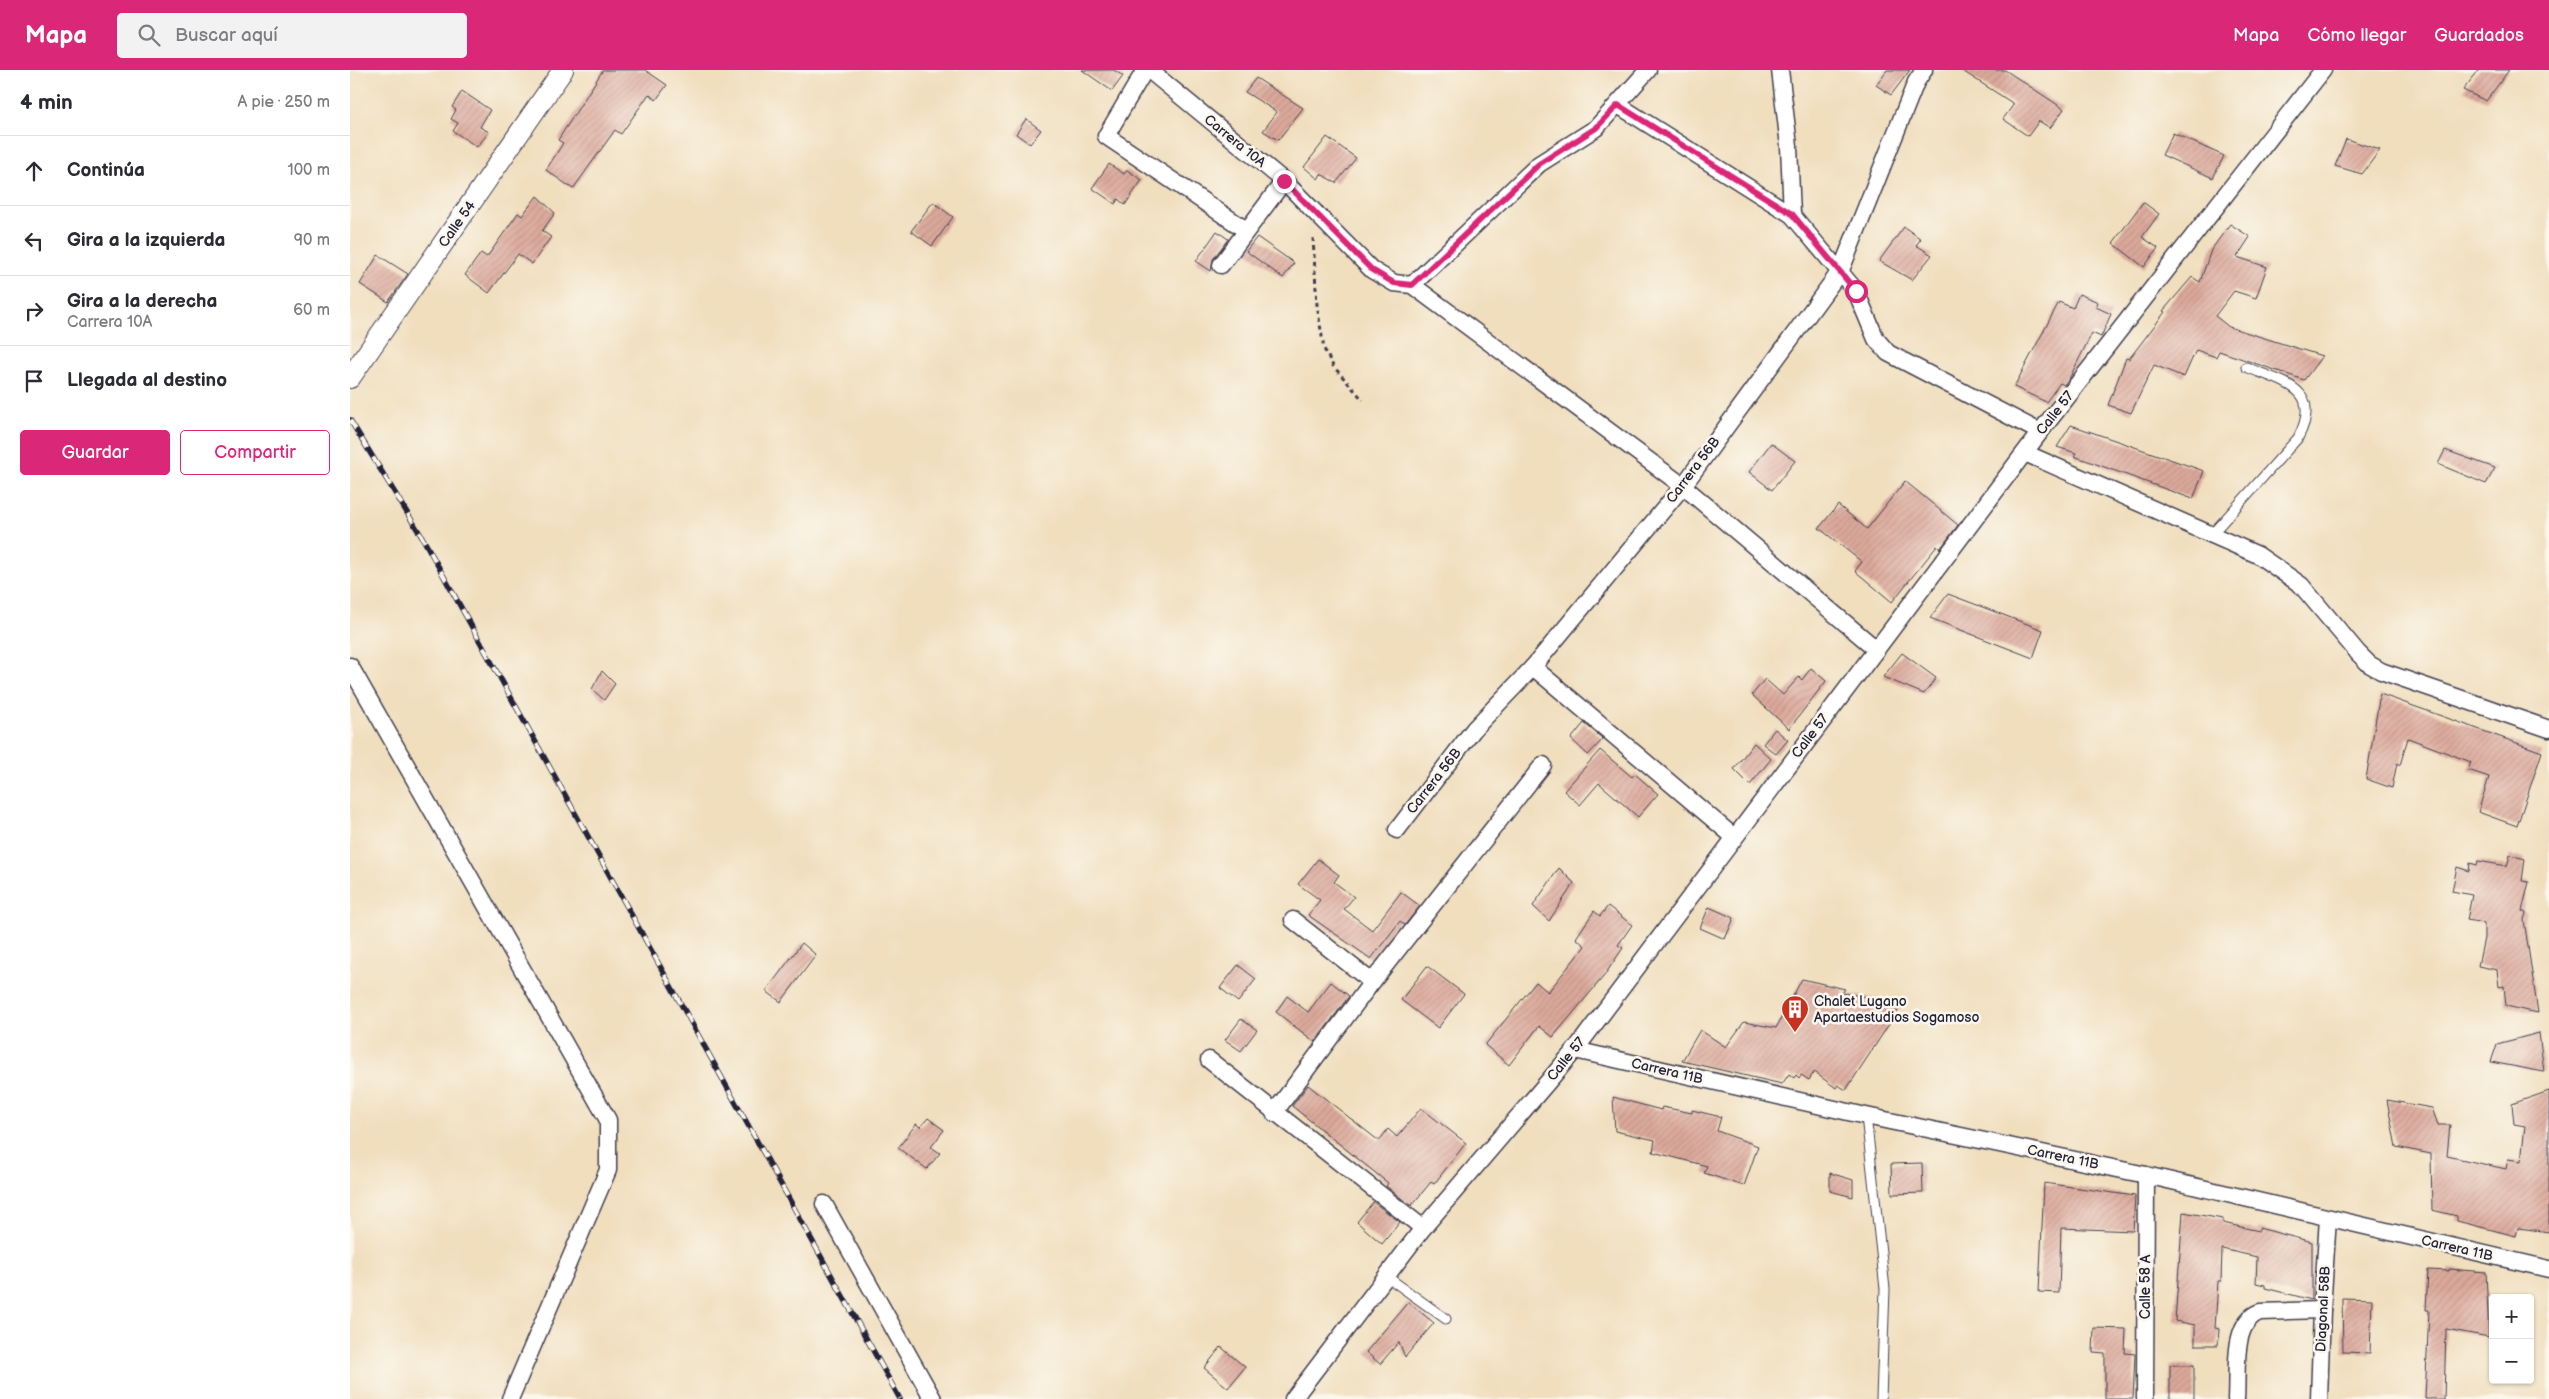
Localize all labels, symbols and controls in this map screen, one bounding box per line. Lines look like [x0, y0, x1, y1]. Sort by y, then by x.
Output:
search box [117, 13, 467, 58]
text: Mapa [25, 21, 87, 50]
icon: search [135, 21, 163, 49]
text: Buscar aquí [175, 24, 278, 47]
text: Mapa [2233, 25, 2279, 46]
text: Cómo llegar [2307, 25, 2406, 46]
text: Guardados [2434, 25, 2524, 46]
text: 4 min [20, 90, 73, 115]
text: A pie · 250 m [237, 93, 330, 112]
street label: Carrera 10A [1201, 111, 1270, 171]
icon: ahead [20, 157, 48, 185]
text: Continúa [67, 159, 145, 182]
text: 100 m [287, 161, 330, 180]
route end [1273, 170, 1296, 193]
street label: Calle 54 [435, 197, 479, 250]
icon: left [20, 227, 48, 255]
text: Gira a la izquierda [67, 229, 225, 252]
text: 90 m [294, 231, 330, 250]
route start [1845, 280, 1868, 303]
text: Gira a la derecha [67, 290, 217, 313]
icon: right [20, 297, 48, 325]
text: 60 m [293, 301, 330, 320]
text: Carrera 10A [67, 313, 152, 332]
icon: arrive [20, 367, 48, 395]
text: Llegada al destino [67, 369, 227, 392]
street label: Calle 57 [2033, 388, 2077, 438]
button: Guardar [20, 430, 170, 475]
button: Compartir [180, 430, 330, 475]
street label: Carrera 56B [1663, 433, 1724, 507]
street label: Calle 57 [1788, 710, 1832, 761]
street label: Carrera 56B [1403, 744, 1465, 817]
place label: Chalet Lugano Apartaestudios Sogamoso [1814, 993, 1979, 1026]
building icon: Chalet Lugano Apartaestudios Sogamoso [1780, 994, 1810, 1033]
street label: Calle 57 [1543, 1034, 1589, 1084]
street label: Carrera 11B [1630, 1055, 1705, 1088]
street label: Carrera 11B [2026, 1141, 2101, 1173]
street label: Carrera 11B [2420, 1232, 2495, 1265]
street label: Calle 58 A [2137, 1254, 2154, 1319]
street label: Diagonal 58B [2312, 1265, 2334, 1352]
map controls [2489, 1294, 2534, 1384]
button: + [2489, 1294, 2534, 1339]
button: − [2489, 1339, 2534, 1384]

